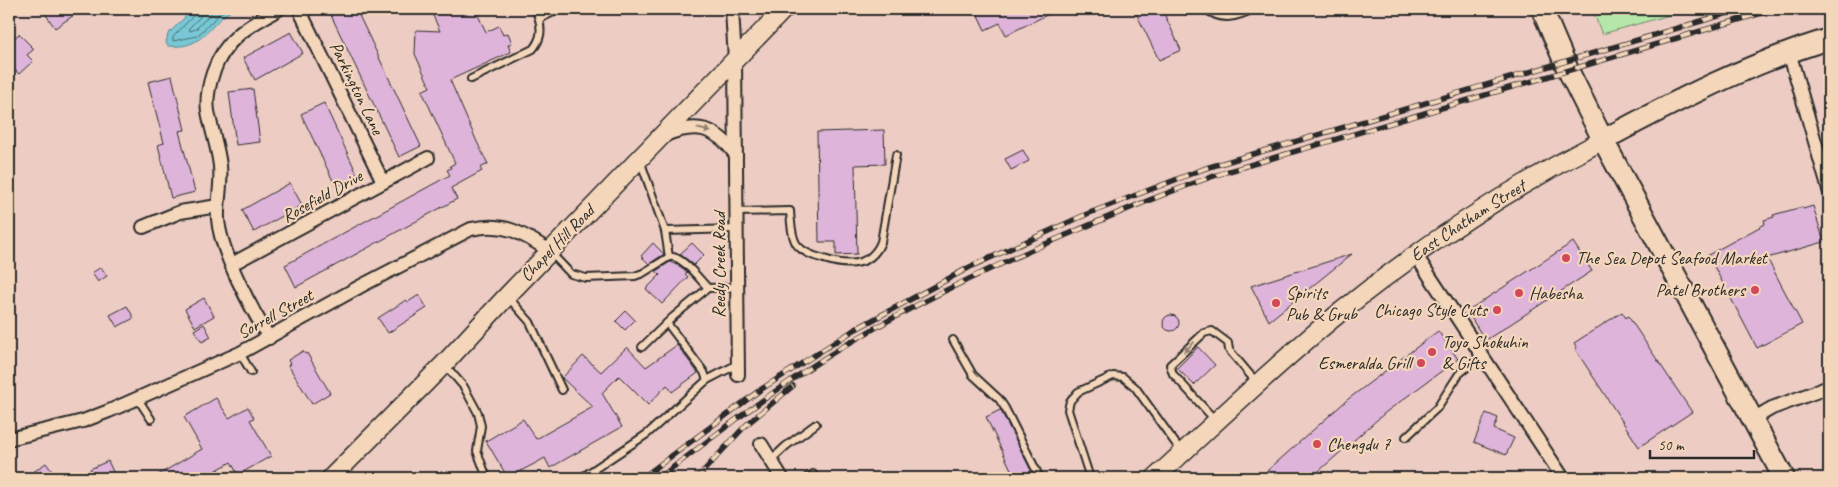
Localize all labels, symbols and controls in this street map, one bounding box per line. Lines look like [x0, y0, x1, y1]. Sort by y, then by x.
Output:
street label: Parkington Lane [325, 38, 389, 139]
one-way arrow [696, 126, 711, 134]
street label: Rosefield Drive [278, 164, 367, 227]
street label: East Chatham Street [1406, 173, 1532, 266]
street label: Chapel Hill Road [515, 198, 601, 286]
street label: Reedy Creek Road [708, 209, 730, 318]
place label: The Sea Depot Seafood Market [1576, 247, 1769, 269]
marker: The Sea Depot Seafood Market [1560, 252, 1572, 264]
place label: Patel Brothers [1656, 279, 1747, 301]
place label: Spirits Pub & Grub [1286, 282, 1358, 325]
place label: Habesha [1529, 282, 1584, 304]
street label: Sorrell Street [233, 283, 318, 344]
marker: Patel Brothers [1749, 284, 1761, 296]
marker: Habesha [1513, 287, 1525, 299]
marker: Spirits Pub & Grub [1270, 297, 1282, 309]
place label: Chicago Style Cuts [1374, 299, 1489, 321]
marker: Chicago Style Cuts [1491, 304, 1503, 316]
place label: Toyo Shokuhin & Gifts [1442, 331, 1529, 374]
one-way arrow [1183, 341, 1195, 353]
marker: Toyo Shokuhin & Gifts [1426, 346, 1438, 358]
place label: Esmeralda Grill [1318, 352, 1414, 374]
marker: Esmeralda Grill [1415, 357, 1427, 369]
scale bar [1650, 427, 1754, 459]
place label: Chengdu 7 [1327, 433, 1391, 455]
text: 50 m [1658, 436, 1685, 455]
marker: Chengdu 7 [1311, 438, 1323, 450]

